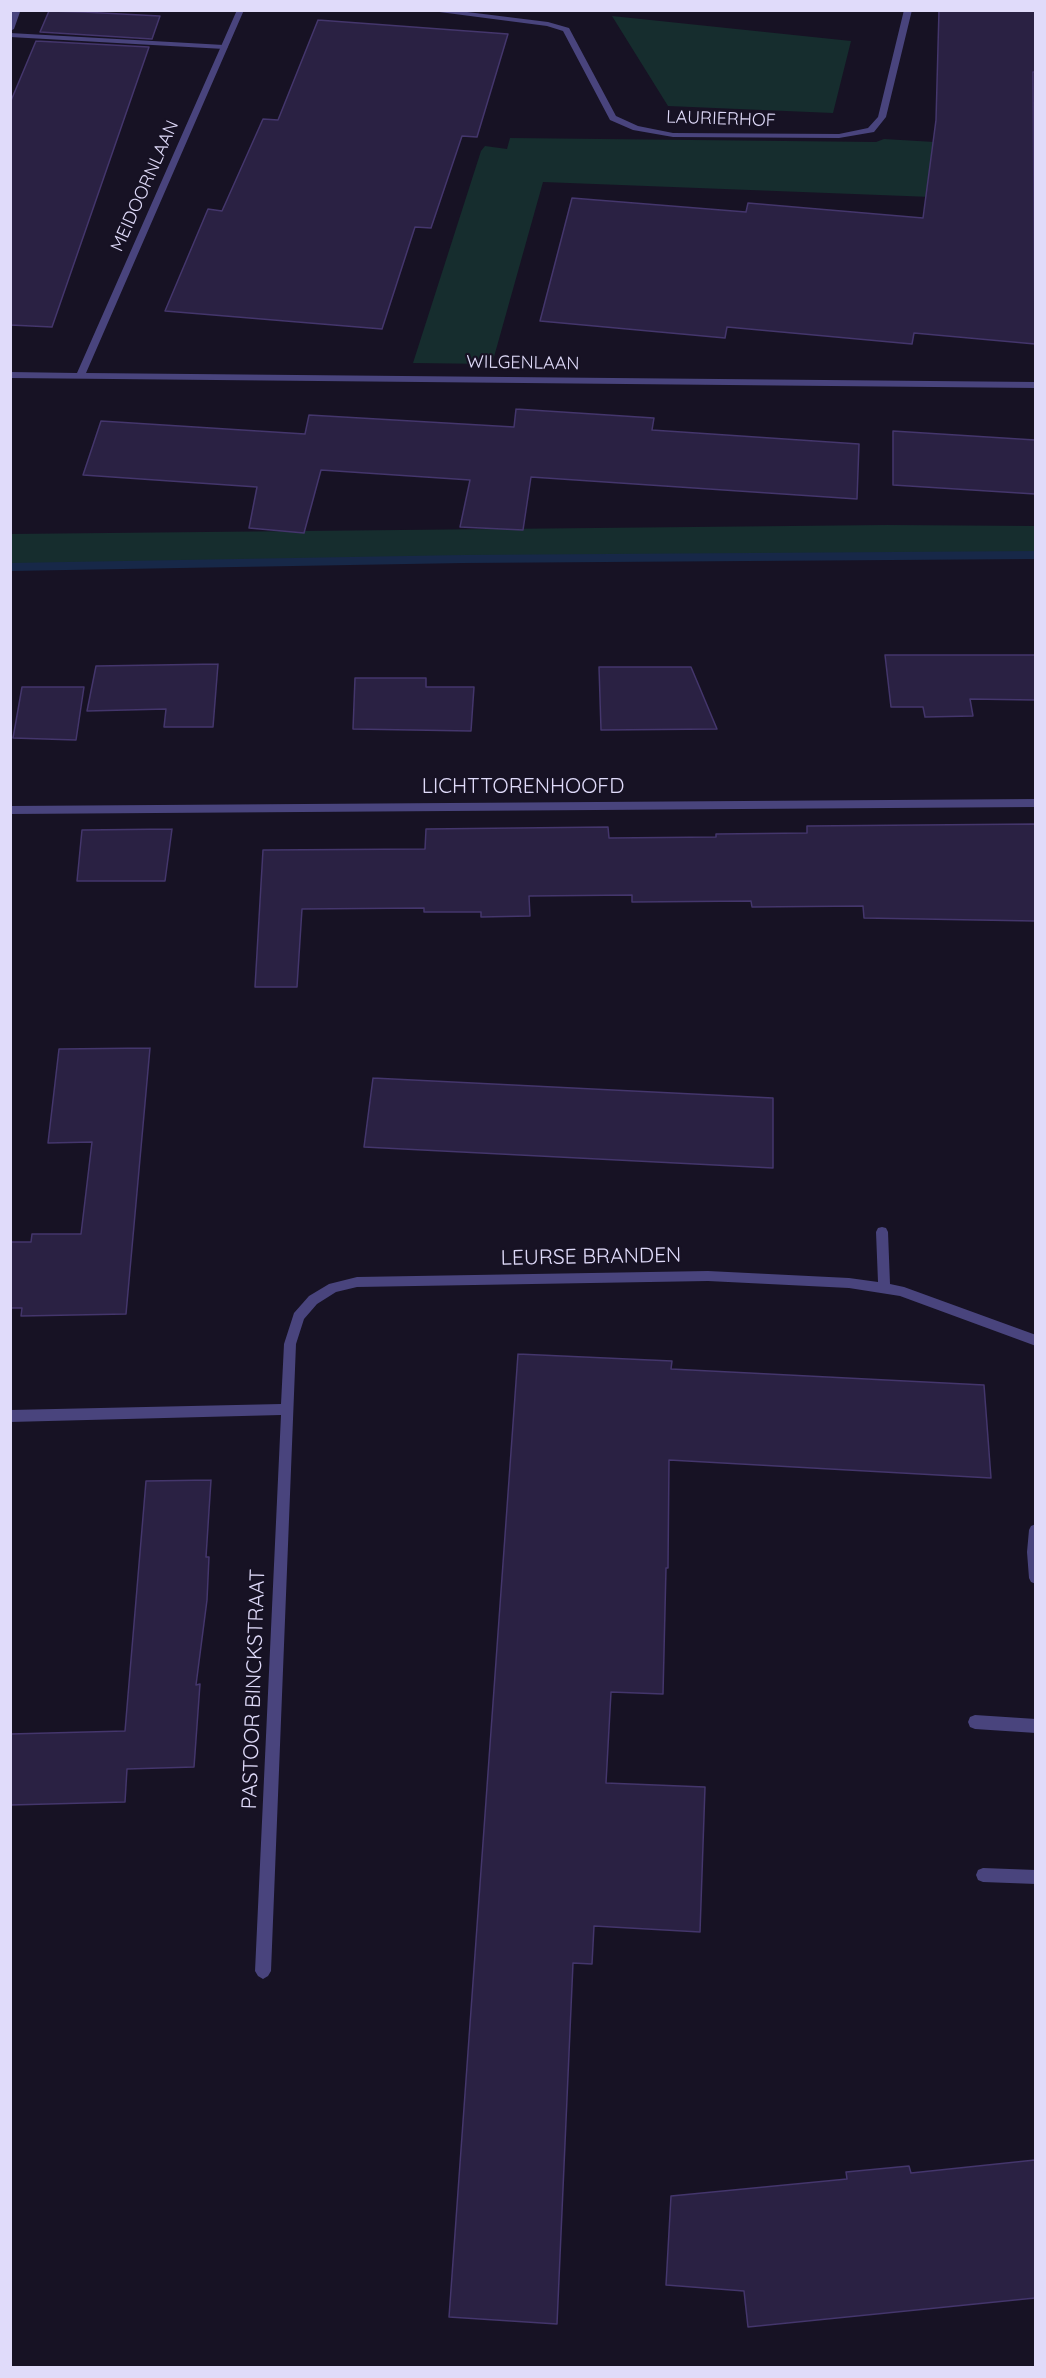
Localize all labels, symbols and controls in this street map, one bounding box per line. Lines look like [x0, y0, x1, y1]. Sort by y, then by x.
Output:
street label: LAURIERHOF [666, 106, 776, 132]
street label: MEIDOORNLAAN [106, 117, 184, 255]
street label: WILGENLAAN [466, 351, 580, 375]
street label: LICHTTORENHOOFD [422, 774, 624, 800]
street label: LEURSE BRANDEN [501, 1243, 681, 1271]
street label: PASTOOR BINCKSTRAAT [237, 1568, 271, 1810]

